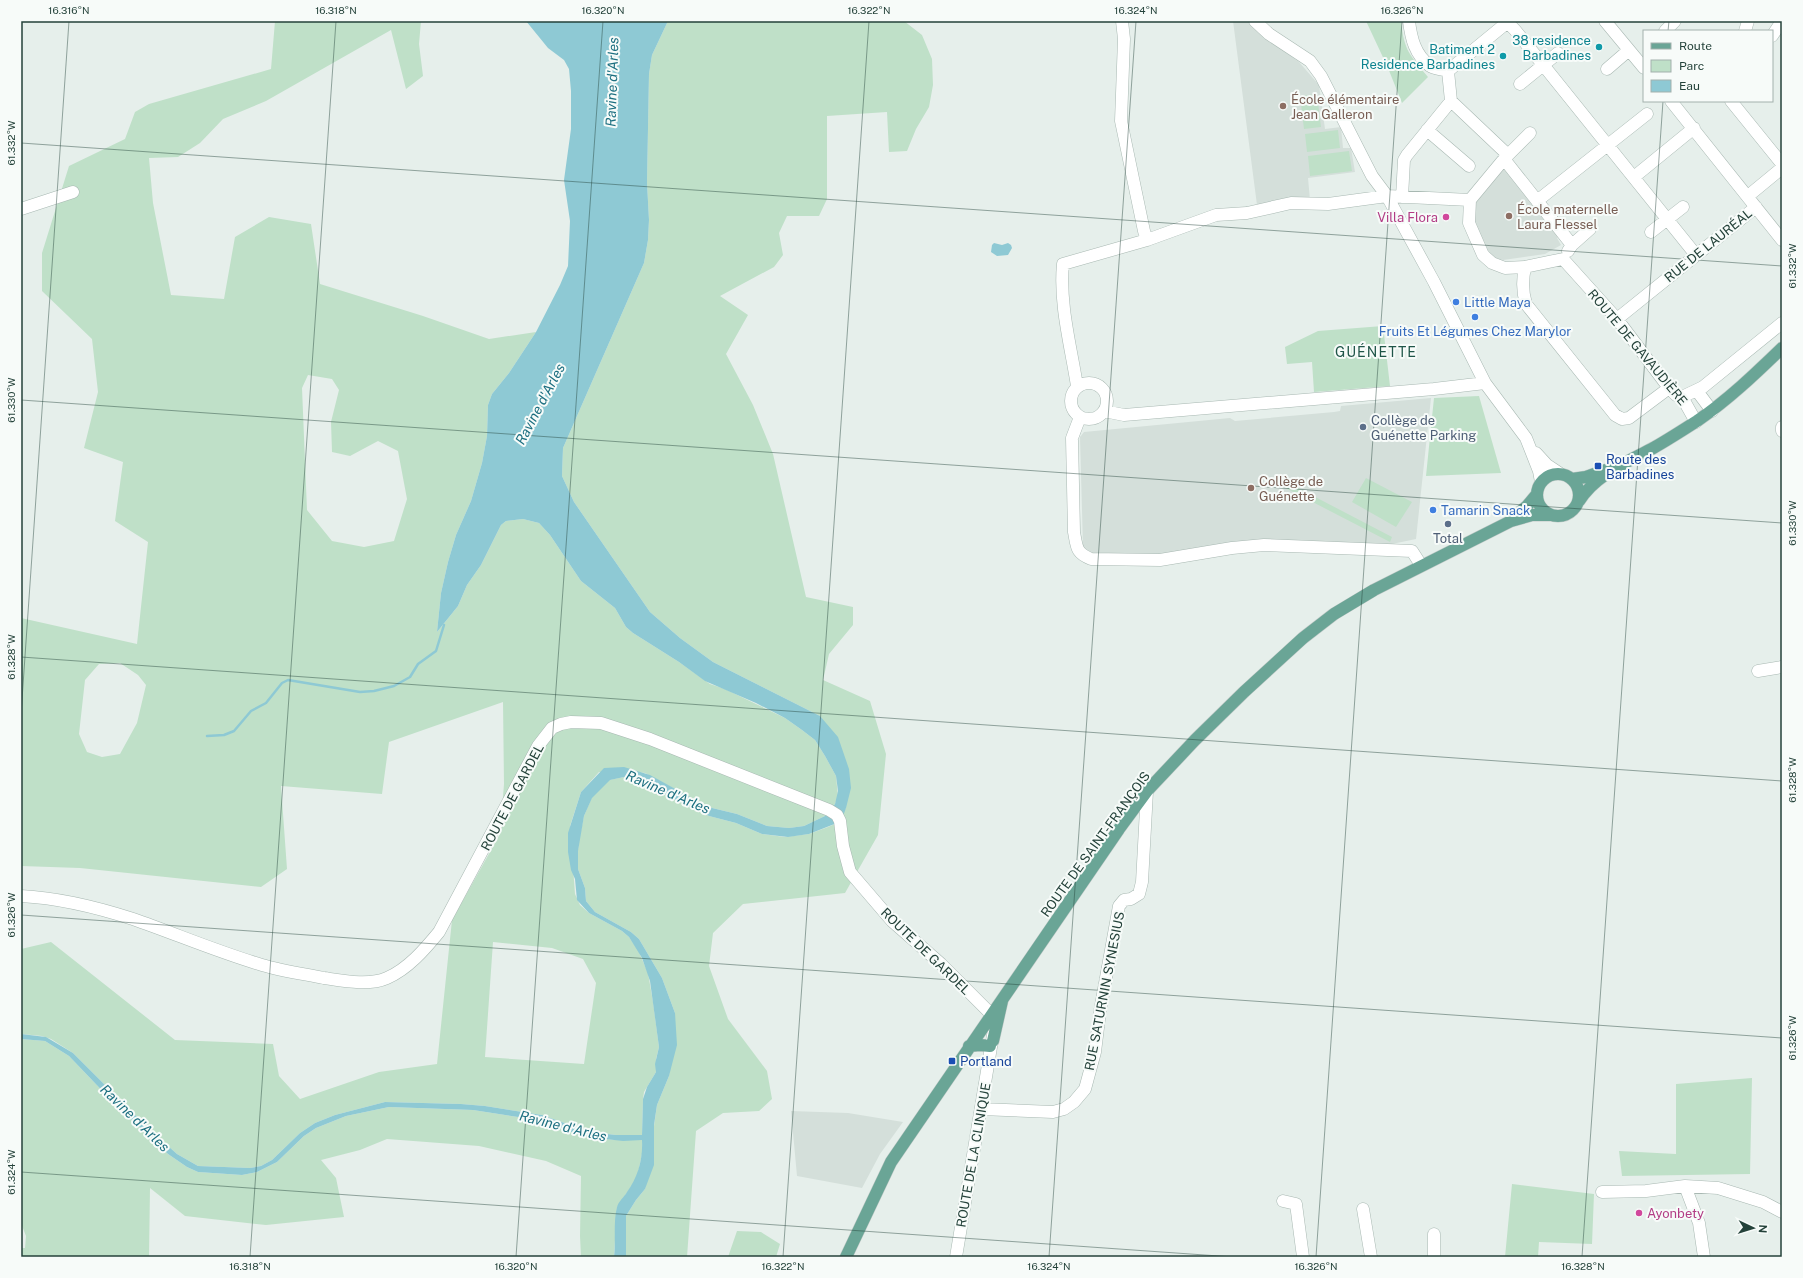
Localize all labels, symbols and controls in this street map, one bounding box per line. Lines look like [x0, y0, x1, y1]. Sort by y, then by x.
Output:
text: 16.316°N [48, 4, 90, 16]
text: 16.318°N [315, 4, 357, 16]
text: 16.320°N [581, 4, 625, 16]
text: 16.322°N [848, 4, 890, 16]
text: 16.324°N [1114, 4, 1158, 16]
text: 16.326°N [1380, 4, 1424, 16]
legend [1643, 30, 1773, 102]
place label: 38 residence Barbadines [1512, 33, 1591, 63]
water label: Ravine d'Arles [602, 37, 622, 127]
text: Route [1679, 39, 1712, 53]
place label: Batiment 2 Residence Barbadines [1361, 42, 1495, 72]
marker: 38 residence Barbadines [1594, 42, 1604, 52]
marker: Batiment 2 Residence Barbadines [1498, 51, 1508, 61]
text: Parc [1679, 59, 1704, 73]
text: Eau [1679, 79, 1700, 93]
place label: École élémentaire Jean Galleron [1291, 91, 1399, 122]
marker: École élémentaire Jean Galleron [1278, 101, 1288, 111]
text: 61.332°W [5, 120, 17, 166]
place label: École maternelle Laura Flessel [1517, 201, 1618, 232]
street label: RUE DE LAURÉAL [1661, 205, 1755, 285]
place label: Villa Flora [1377, 210, 1438, 225]
marker: École maternelle Laura Flessel [1504, 211, 1514, 221]
marker: Villa Flora [1441, 212, 1451, 222]
text: 61.332°W [1786, 243, 1798, 289]
street label: ROUTE DE GAVAUDIÈRE [1585, 286, 1691, 408]
place label: Little Maya [1464, 295, 1531, 310]
marker: Little Maya [1451, 297, 1461, 307]
marker: Fruits Et Légumes Chez Marylor [1470, 312, 1480, 322]
place label: Fruits Et Légumes Chez Marylor [1379, 324, 1571, 339]
district label: GUÉNETTE [1335, 343, 1417, 360]
water label: Ravine d'Arles [512, 361, 568, 447]
text: 61.330°W [5, 377, 17, 423]
place label: Collège de Guénette Parking [1371, 413, 1476, 443]
marker: Collège de Guénette Parking [1358, 422, 1368, 432]
place label: Route des Barbadines [1606, 452, 1674, 482]
marker: Route des Barbadines [1593, 461, 1603, 471]
place label: Collège de Guénette [1259, 474, 1323, 504]
marker: Collège de Guénette [1246, 483, 1256, 493]
text: 61.330°W [1786, 500, 1798, 546]
place label: Tamarin Snack [1441, 503, 1530, 518]
marker: Tamarin Snack [1428, 505, 1438, 515]
marker: Total [1443, 519, 1453, 529]
place label: Total [1433, 531, 1463, 546]
text: 61.328°W [5, 634, 17, 680]
street label: ROUTE DE GARDEL [478, 741, 547, 853]
text: 61.328°W [1786, 757, 1798, 803]
water label: Ravine d'Arles [624, 767, 712, 817]
street label: ROUTE DE SAINT-FRANÇOIS [1038, 769, 1153, 920]
text: 61.326°W [5, 892, 17, 938]
street label: ROUTE DE GARDEL [878, 905, 974, 998]
street label: RUE SATURNIN SYNESIUS [1082, 910, 1127, 1072]
text: 61.326°W [1786, 1015, 1798, 1061]
place label: Portland [960, 1054, 1012, 1069]
marker: Portland [947, 1056, 957, 1066]
water label: Ravine d'Arles [97, 1081, 173, 1155]
street label: ROUTE DE LA CLINIQUE [953, 1082, 994, 1229]
water label: Ravine d'Arles [518, 1107, 608, 1145]
text: 61.324°W [5, 1149, 17, 1195]
place label: Ayonbety [1647, 1206, 1704, 1221]
marker: Ayonbety [1634, 1208, 1644, 1218]
north arrow [1733, 1208, 1773, 1248]
text: N [1757, 1224, 1769, 1233]
text: 16.318°N [229, 1260, 271, 1272]
text: 16.320°N [494, 1260, 538, 1272]
text: 16.322°N [762, 1260, 804, 1272]
text: 16.324°N [1027, 1260, 1071, 1272]
text: 16.326°N [1294, 1260, 1338, 1272]
text: 16.328°N [1561, 1260, 1605, 1272]

